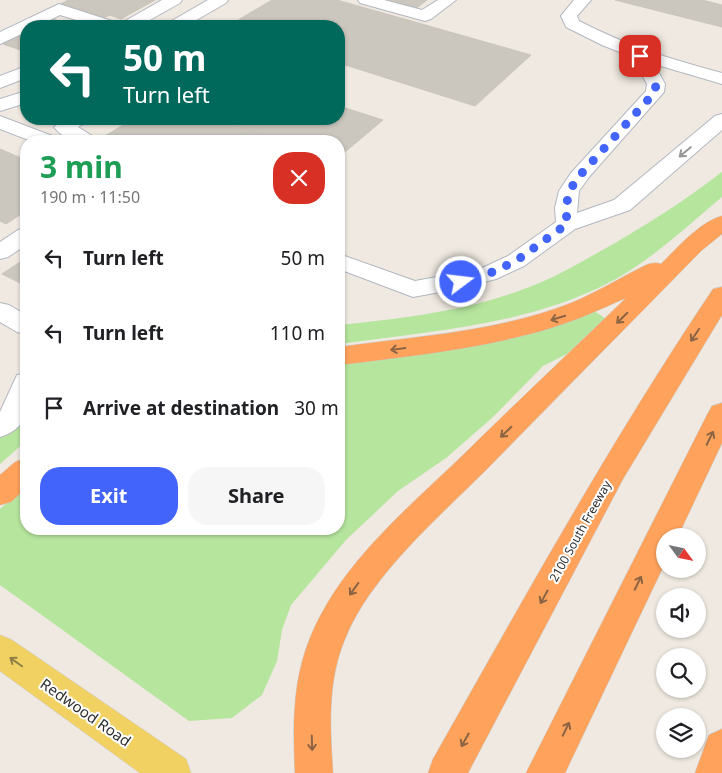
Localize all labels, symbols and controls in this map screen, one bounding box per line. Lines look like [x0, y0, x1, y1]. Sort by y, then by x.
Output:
text: 50 m [123, 34, 206, 81]
pin [619, 35, 661, 77]
icon: left [40, 40, 105, 105]
icon: arrive [626, 42, 654, 70]
text: Turn left [123, 79, 210, 109]
text: 3 min [40, 146, 123, 187]
one-way arrow [679, 146, 692, 157]
button: close [273, 152, 325, 204]
text: 190 m · 11:50 [40, 186, 140, 208]
icon: left [40, 244, 68, 272]
text: Turn left [83, 245, 164, 271]
text: 50 m [281, 245, 325, 271]
position arrow [434, 255, 486, 307]
one-way arrow [615, 312, 628, 324]
one-way arrow [550, 313, 566, 323]
icon: left [40, 319, 68, 347]
text: Turn left [83, 320, 164, 346]
text: 110 m [270, 320, 325, 346]
one-way arrow [689, 328, 699, 342]
one-way arrow [391, 344, 407, 354]
icon: arrive [40, 394, 68, 422]
text: Arrive at destination [83, 395, 279, 421]
text: 30 m [294, 395, 339, 421]
one-way arrow [500, 426, 512, 439]
one-way arrow [706, 431, 715, 446]
button: Exit [40, 467, 178, 525]
button: Share [188, 467, 325, 525]
street label: 2100 South Freeway [545, 477, 615, 585]
north arrow [656, 528, 706, 578]
map controls [656, 528, 706, 758]
one-way arrow [633, 576, 643, 591]
one-way arrow [349, 582, 359, 596]
button: sound [656, 588, 706, 638]
one-way arrow [538, 590, 548, 604]
button: search [656, 648, 706, 698]
one-way arrow [9, 657, 23, 667]
street label: Redwood Road [37, 673, 135, 751]
button: layers [656, 708, 706, 758]
one-way arrow [562, 722, 571, 737]
one-way arrow [460, 732, 470, 747]
one-way arrow [307, 734, 317, 750]

